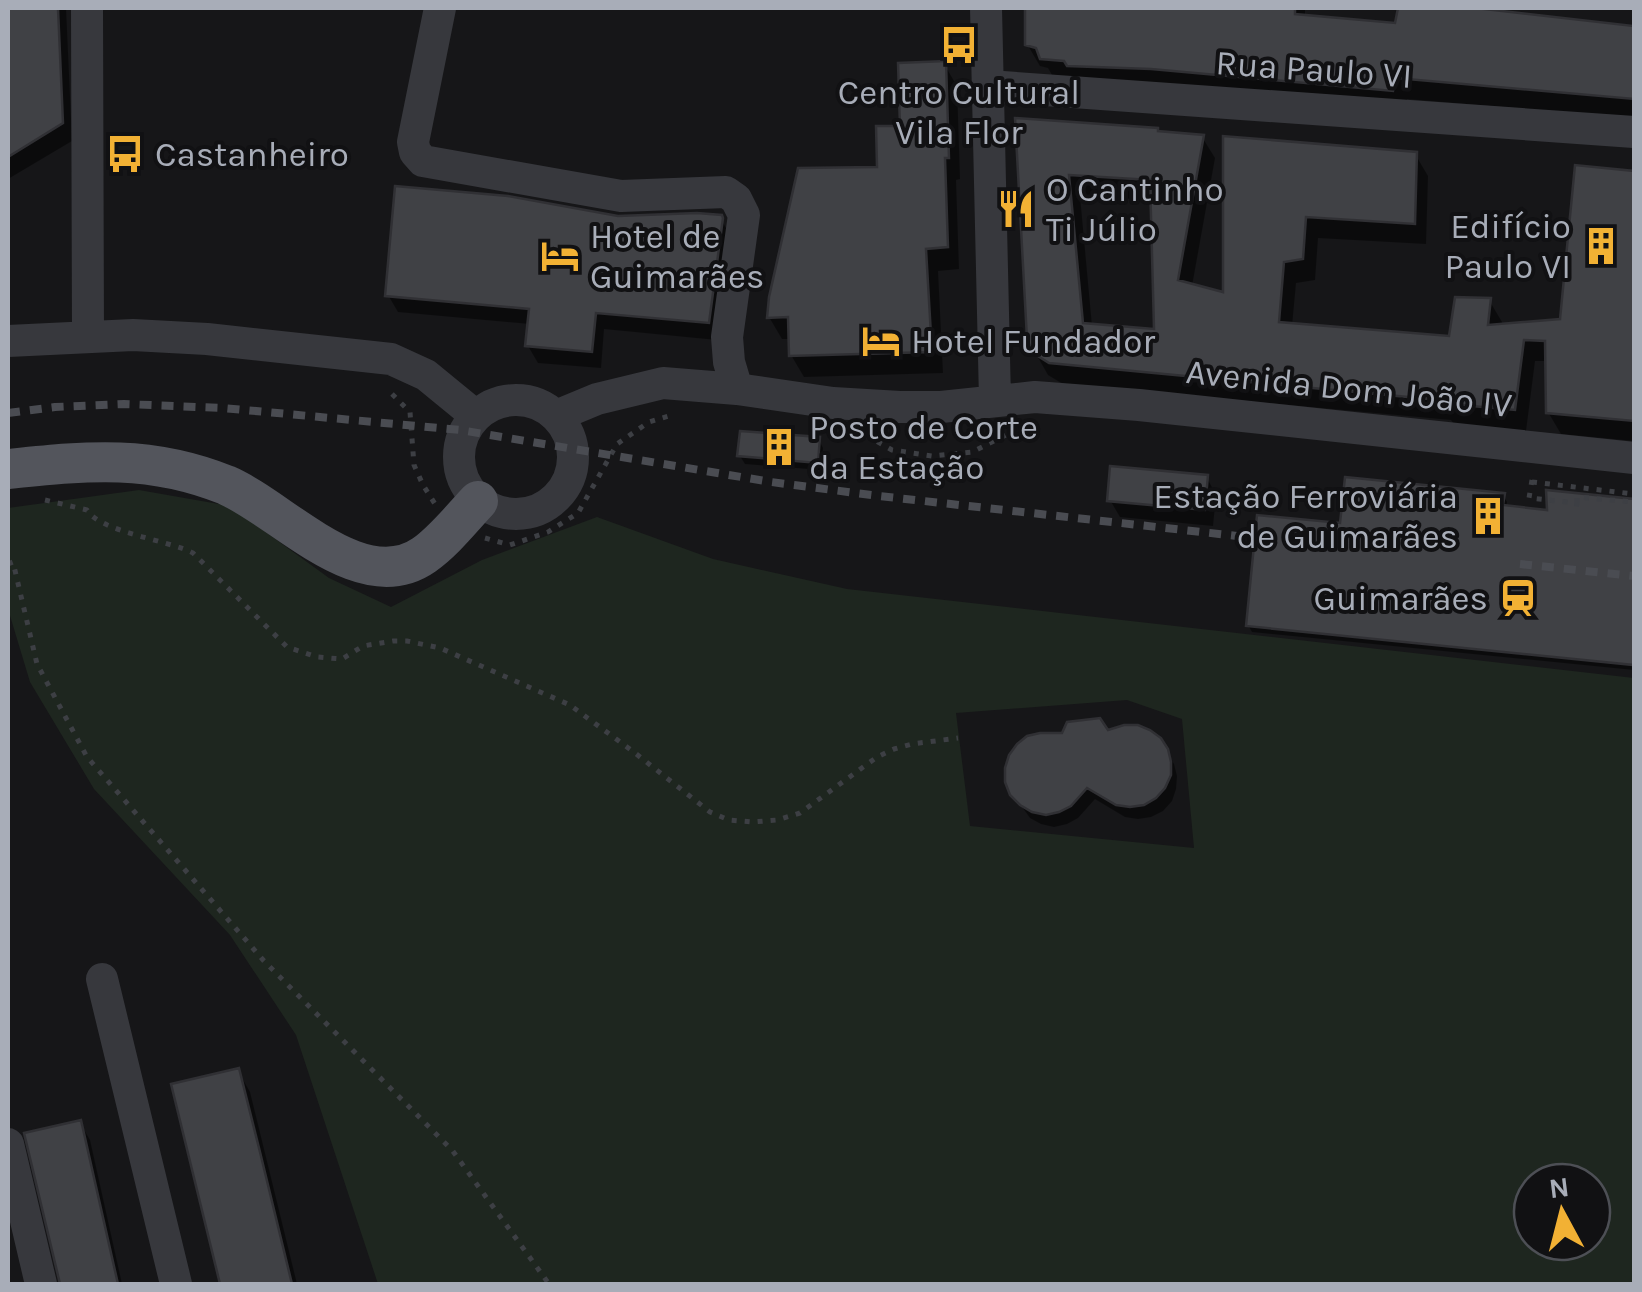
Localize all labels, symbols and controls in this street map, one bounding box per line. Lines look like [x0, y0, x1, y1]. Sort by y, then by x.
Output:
bus stop icon: Centro Cultural Vila Flor [938, 24, 980, 66]
street label: Rua Paulo VI [1214, 42, 1414, 97]
place label: Centro Cultural Vila Flor [838, 72, 1080, 153]
bus stop icon: Castanheiro [104, 133, 146, 175]
place label: Castanheiro [155, 134, 349, 175]
place label: O Cantinho Ti Júlio [1046, 169, 1224, 250]
restaurant icon: O Cantinho Ti Júlio [995, 188, 1037, 230]
place label: Edifício Paulo VI [1444, 206, 1571, 287]
place label: Hotel de Guimarães [590, 216, 764, 297]
building icon: Edifício Paulo VI [1580, 225, 1622, 267]
hotel icon: Hotel de Guimarães [539, 235, 581, 277]
hotel icon: Hotel Fundador [860, 320, 902, 362]
place label: Hotel Fundador [911, 321, 1155, 362]
street label: Avenida Dom João IV [1184, 351, 1514, 426]
place label: Posto de Corte da Estação [809, 407, 1038, 488]
building icon: Posto de Corte da Estação [758, 426, 800, 468]
place label: Estação Ferroviária de Guimarães [1153, 476, 1458, 557]
building icon: Estação Ferroviária de Guimarães [1467, 495, 1509, 537]
station icon: Guimarães [1497, 577, 1539, 619]
place label: Guimarães [1314, 578, 1488, 619]
north arrow [1512, 1162, 1612, 1262]
text: N [1547, 1170, 1571, 1205]

